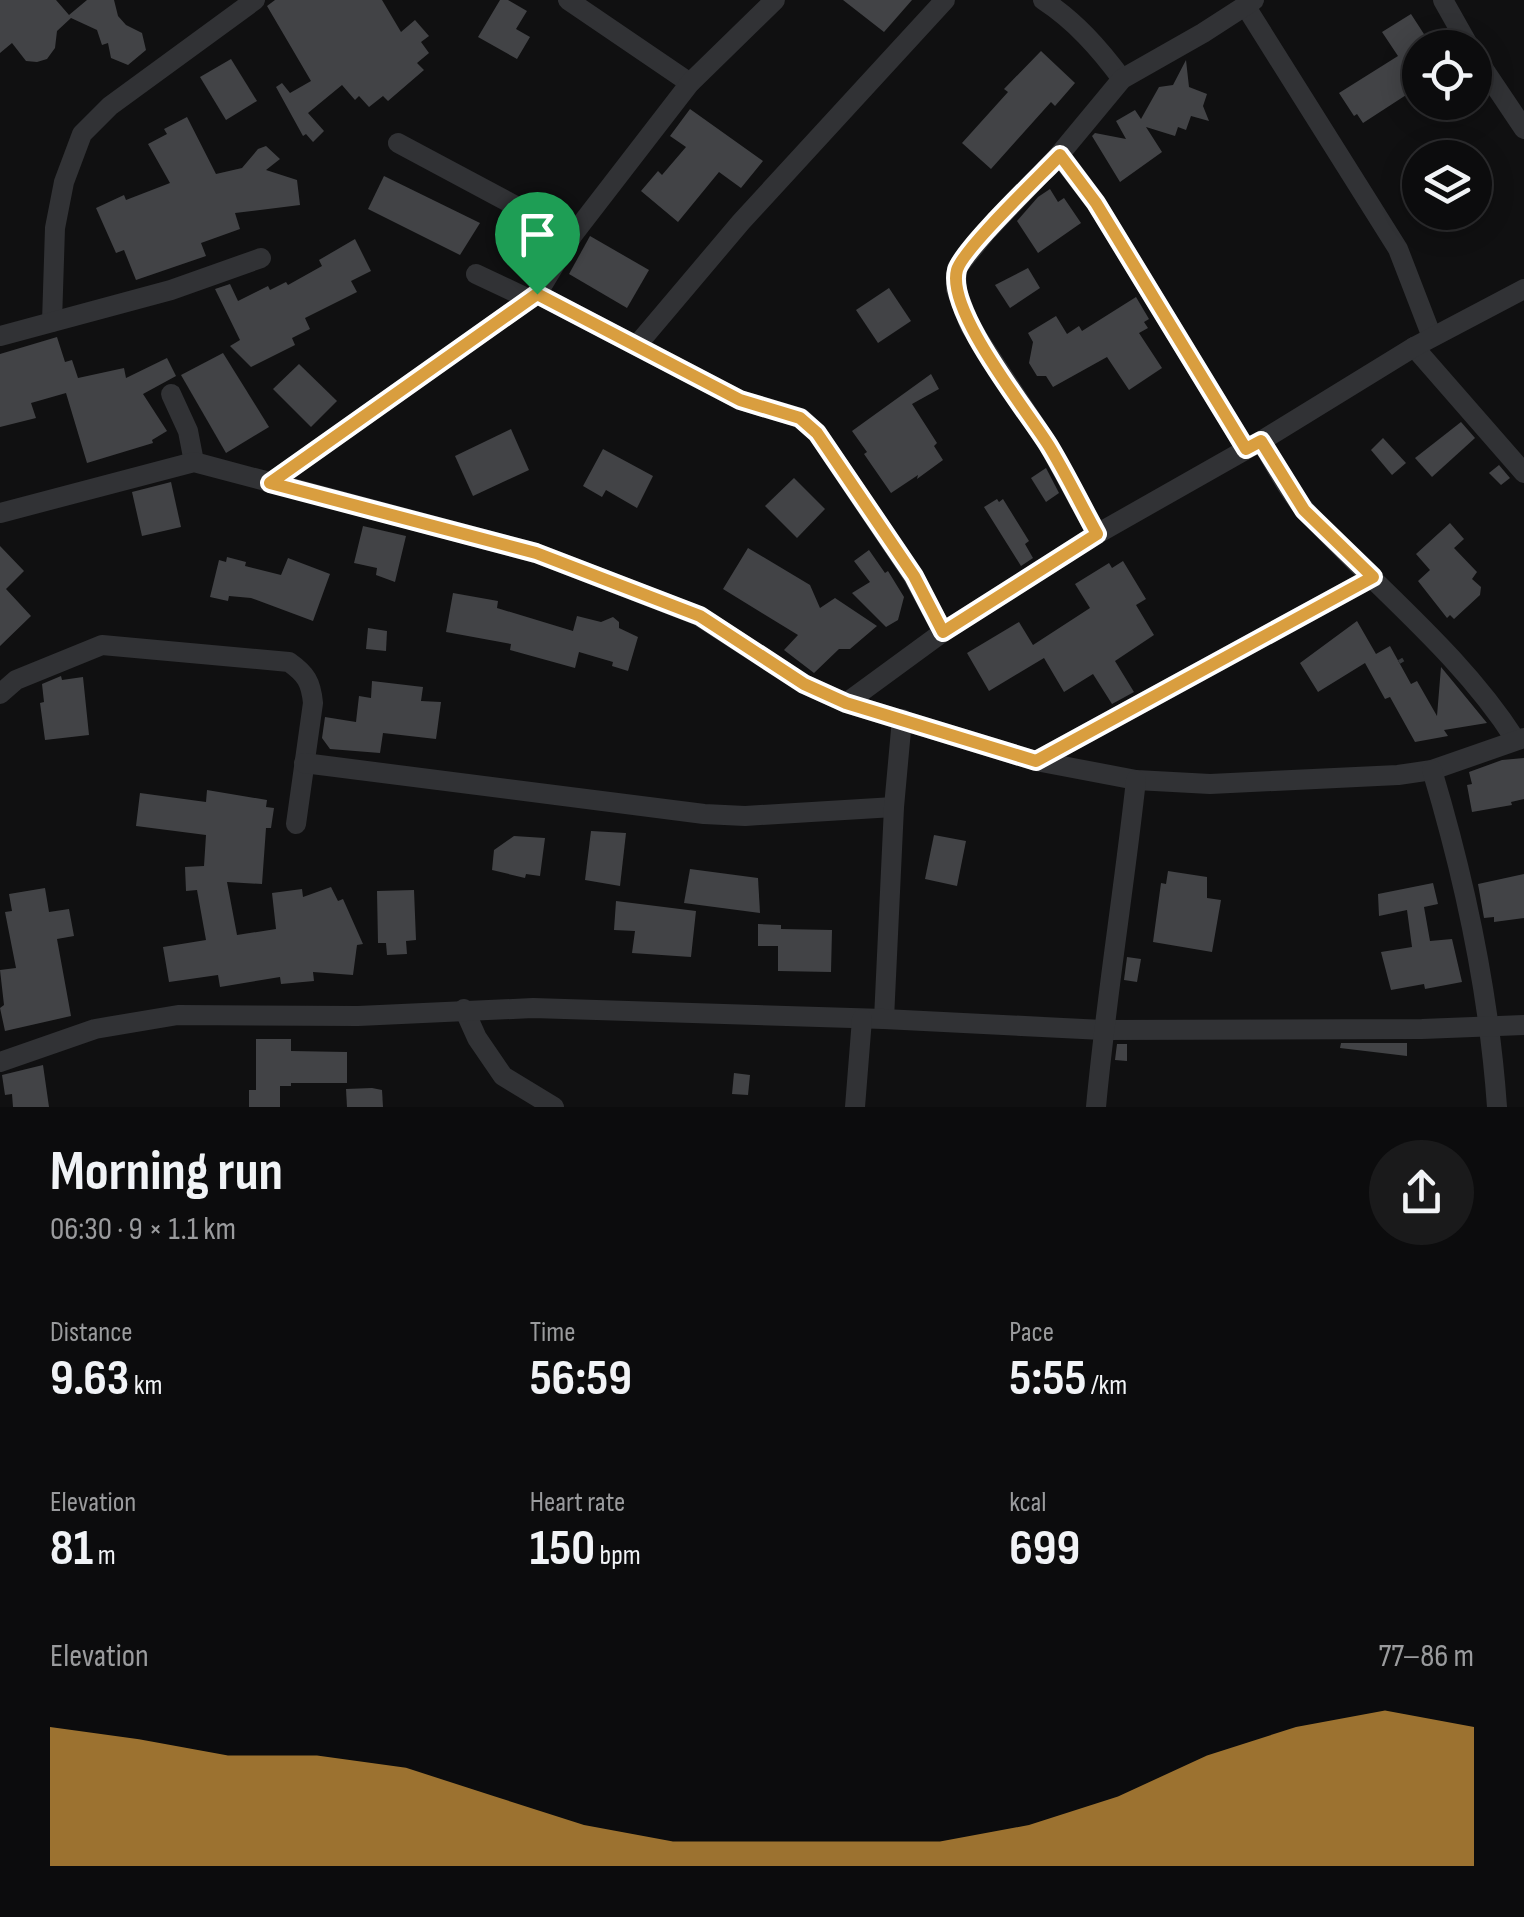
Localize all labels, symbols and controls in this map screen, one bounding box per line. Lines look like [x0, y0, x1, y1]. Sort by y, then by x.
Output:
map controls [1402, 30, 1492, 230]
button: locate [1402, 30, 1492, 120]
button: layers [1402, 140, 1492, 230]
pin [495, 192, 580, 295]
icon: arrive [510, 207, 565, 262]
text: Morning run [50, 1139, 283, 1206]
button: share [1369, 1140, 1474, 1245]
text: 06:30 · 9 × 1.1 km [50, 1210, 236, 1249]
text: Distance [50, 1316, 133, 1349]
text: Time [530, 1316, 575, 1349]
text: Pace [1009, 1316, 1054, 1349]
text: 9.63 [50, 1349, 129, 1409]
text: 56:59 [530, 1349, 632, 1409]
text: 5:55 [1009, 1349, 1086, 1409]
text: km [129, 1369, 162, 1402]
text: /km [1086, 1369, 1127, 1402]
text: Elevation [50, 1486, 136, 1519]
text: Heart rate [530, 1486, 625, 1519]
text: kcal [1009, 1486, 1046, 1519]
text: 81 [50, 1519, 93, 1579]
text: 150 [530, 1519, 595, 1579]
text: 699 [1009, 1519, 1080, 1579]
text: m [93, 1539, 116, 1572]
text: bpm [595, 1539, 641, 1572]
text: Elevation [50, 1637, 149, 1676]
text: 77–86 m [1378, 1637, 1474, 1676]

